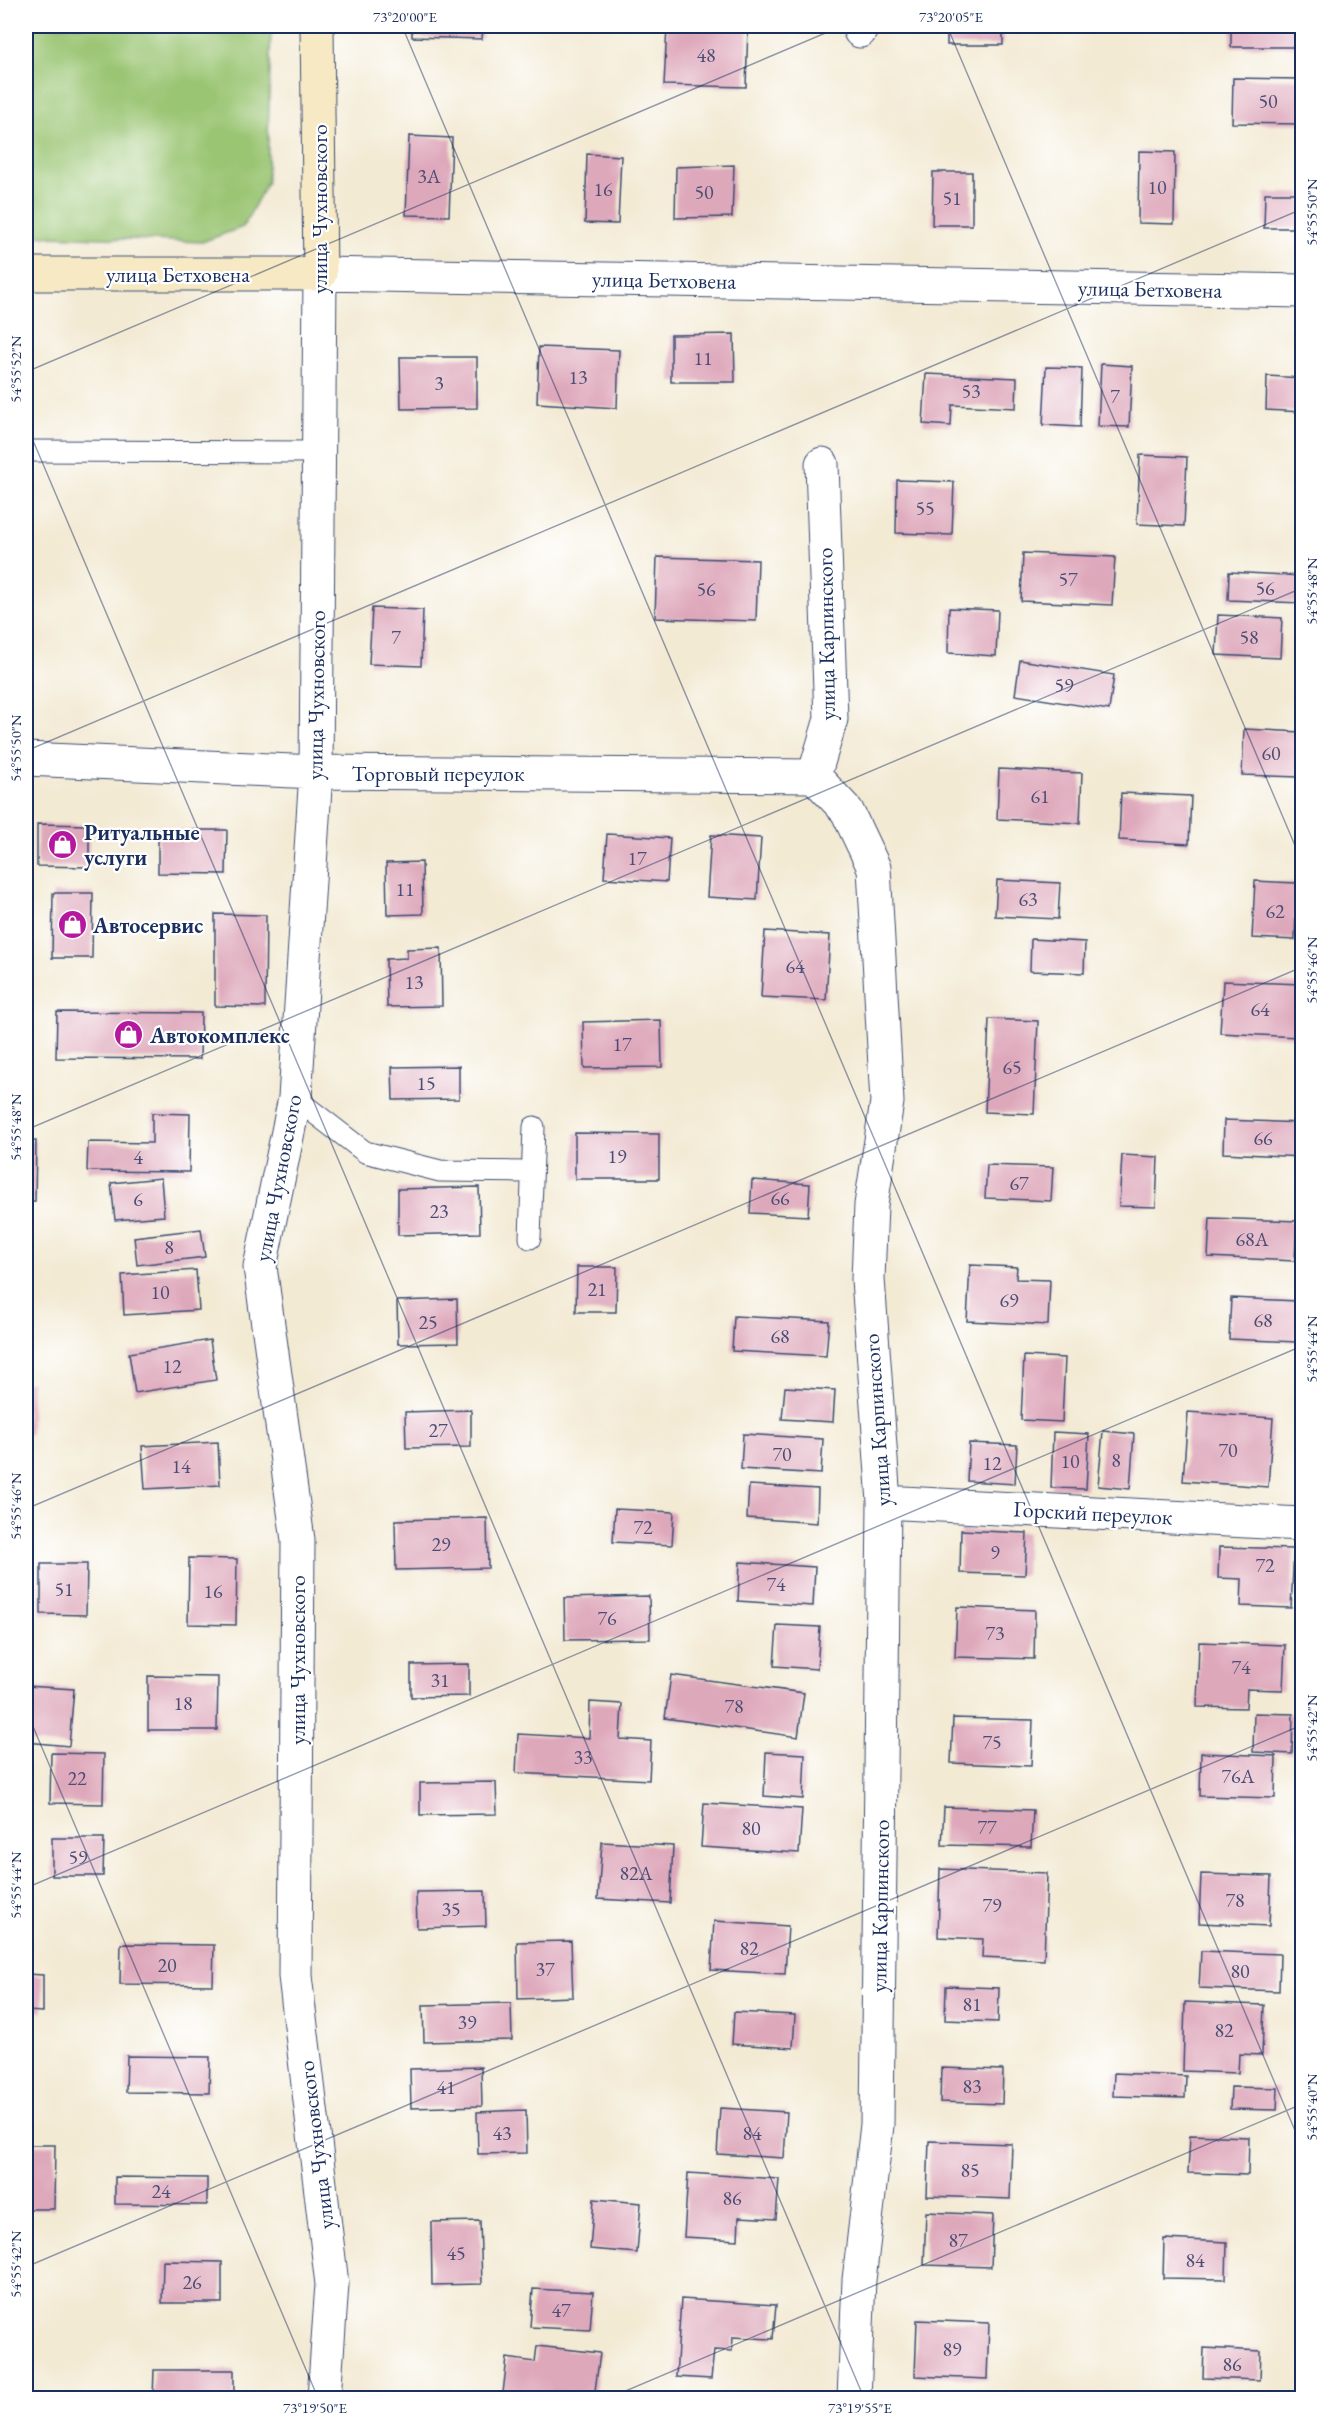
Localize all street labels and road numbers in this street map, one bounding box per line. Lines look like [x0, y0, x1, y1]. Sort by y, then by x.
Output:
street label: улица Чухновского [305, 124, 334, 294]
street label: улица Бетховена [106, 260, 250, 289]
street label: улица Бетховена [592, 264, 737, 296]
street label: улица Бетховена [1078, 273, 1223, 305]
street label: улица Карпинского [810, 547, 842, 721]
street label: улица Чухновского [300, 610, 332, 780]
street label: Торговый переулок [352, 759, 525, 788]
street label: улица Чухновского [248, 1092, 308, 1264]
street label: улица Карпинского [856, 1333, 897, 1507]
street label: Горский переулок [1013, 1494, 1174, 1532]
street label: улица Чухновского [283, 1575, 312, 1745]
street label: улица Карпинского [864, 1819, 896, 1993]
street label: улица Чухновского [291, 2059, 341, 2231]

